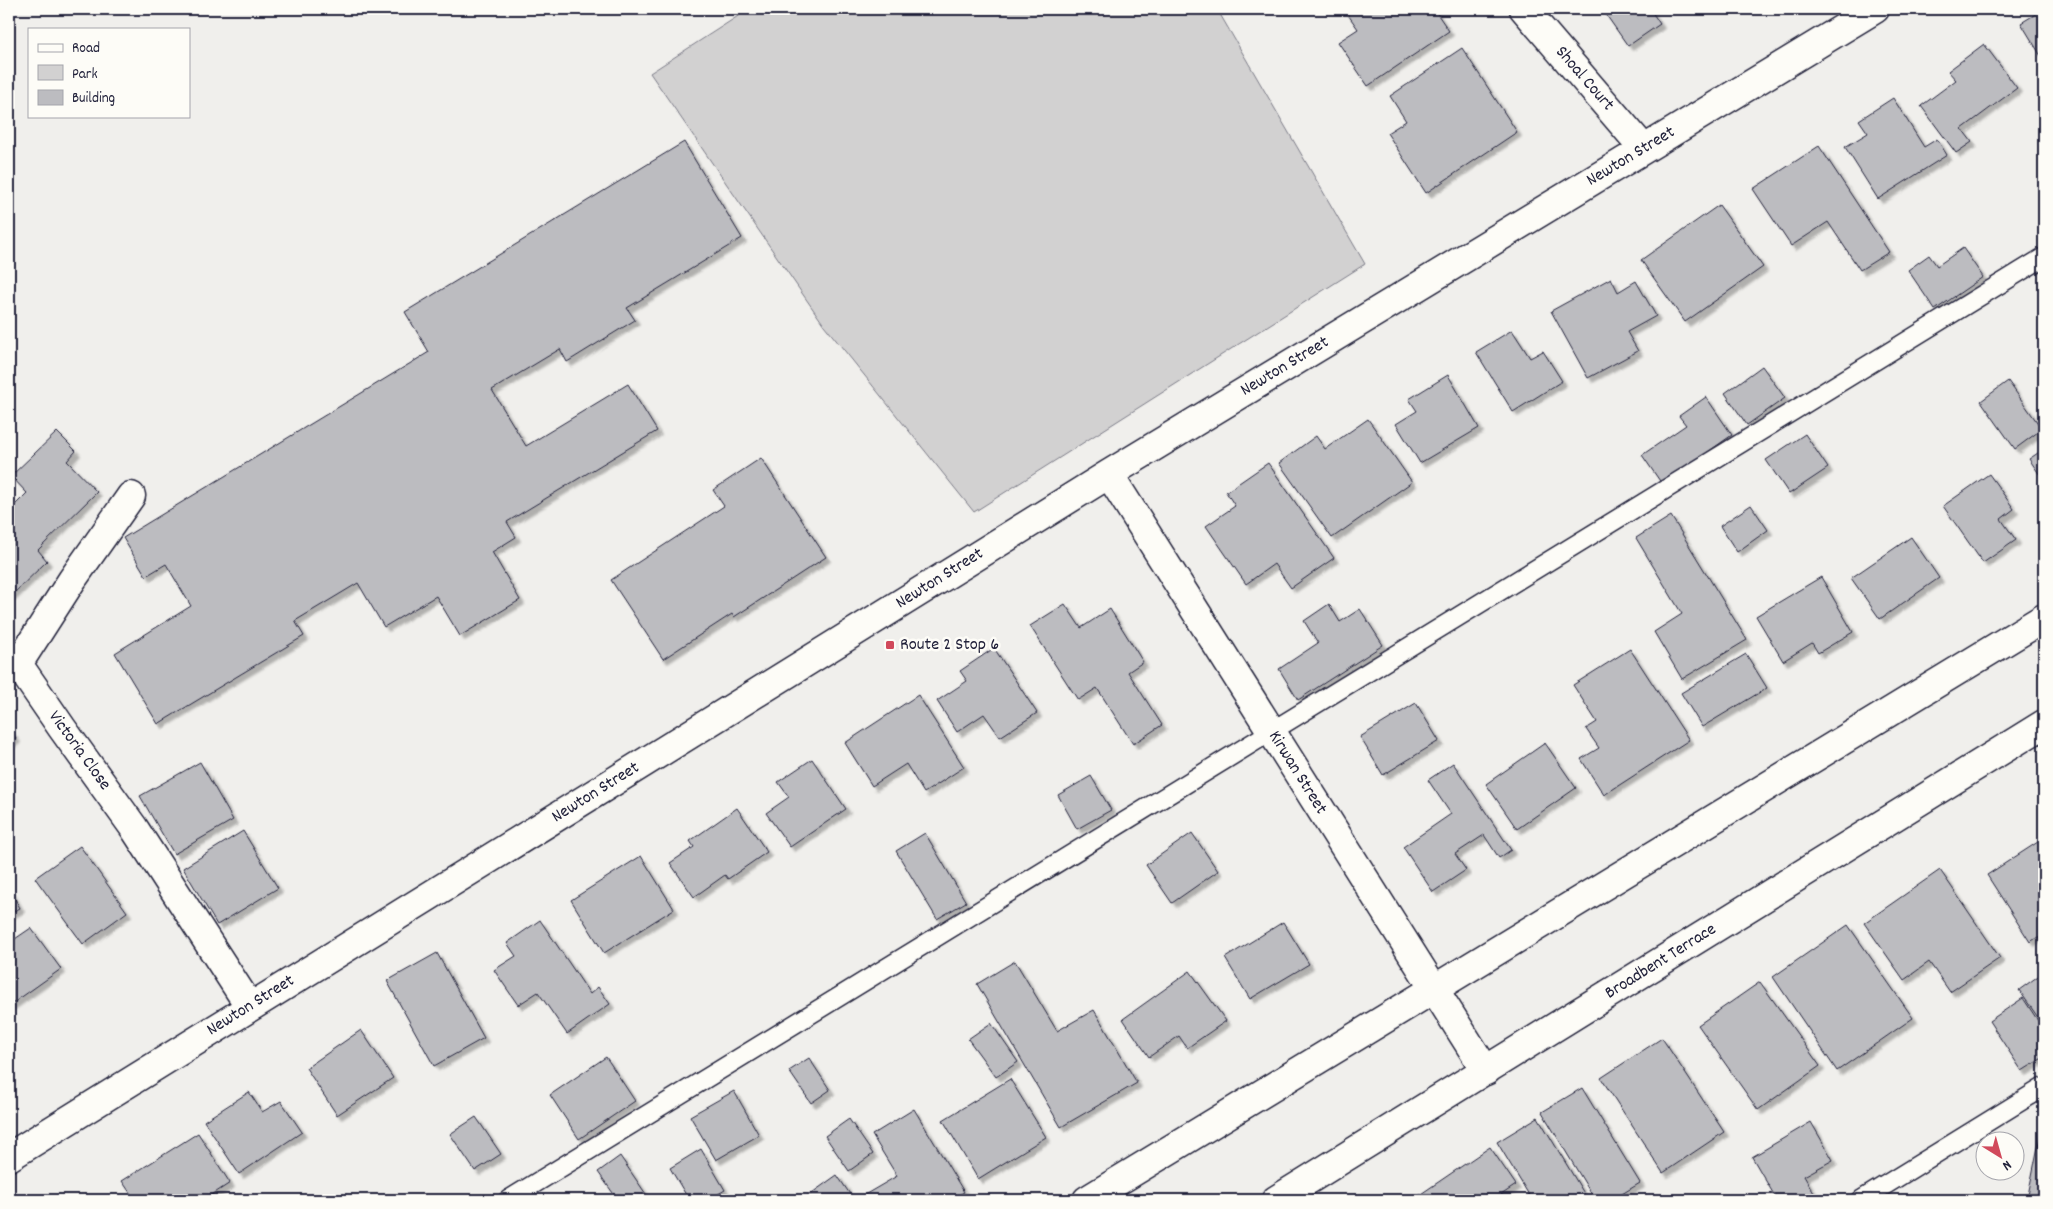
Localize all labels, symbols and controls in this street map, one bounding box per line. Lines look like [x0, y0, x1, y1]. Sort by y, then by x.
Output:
legend [28, 28, 190, 118]
text: Road [72, 38, 100, 60]
street label: Shoal Court [1549, 41, 1620, 117]
text: Park [72, 64, 98, 86]
text: Building [72, 88, 115, 110]
street label: Newton Street [1582, 121, 1680, 193]
street label: Newton Street [1236, 331, 1334, 403]
street label: Newton Street [891, 542, 989, 616]
place label: Route 2 Stop 6 [900, 633, 999, 658]
marker: Route 2 Stop 6 [884, 639, 896, 651]
street label: Victoria Close [42, 706, 117, 796]
street label: Kirwan Street [1261, 726, 1333, 820]
street label: Newton Street [547, 756, 645, 830]
street label: Broadbent Terrace [1601, 918, 1722, 1006]
street label: Newton Street [202, 969, 300, 1043]
north arrow [1976, 1132, 2026, 1182]
text: N [1998, 1155, 2015, 1175]

